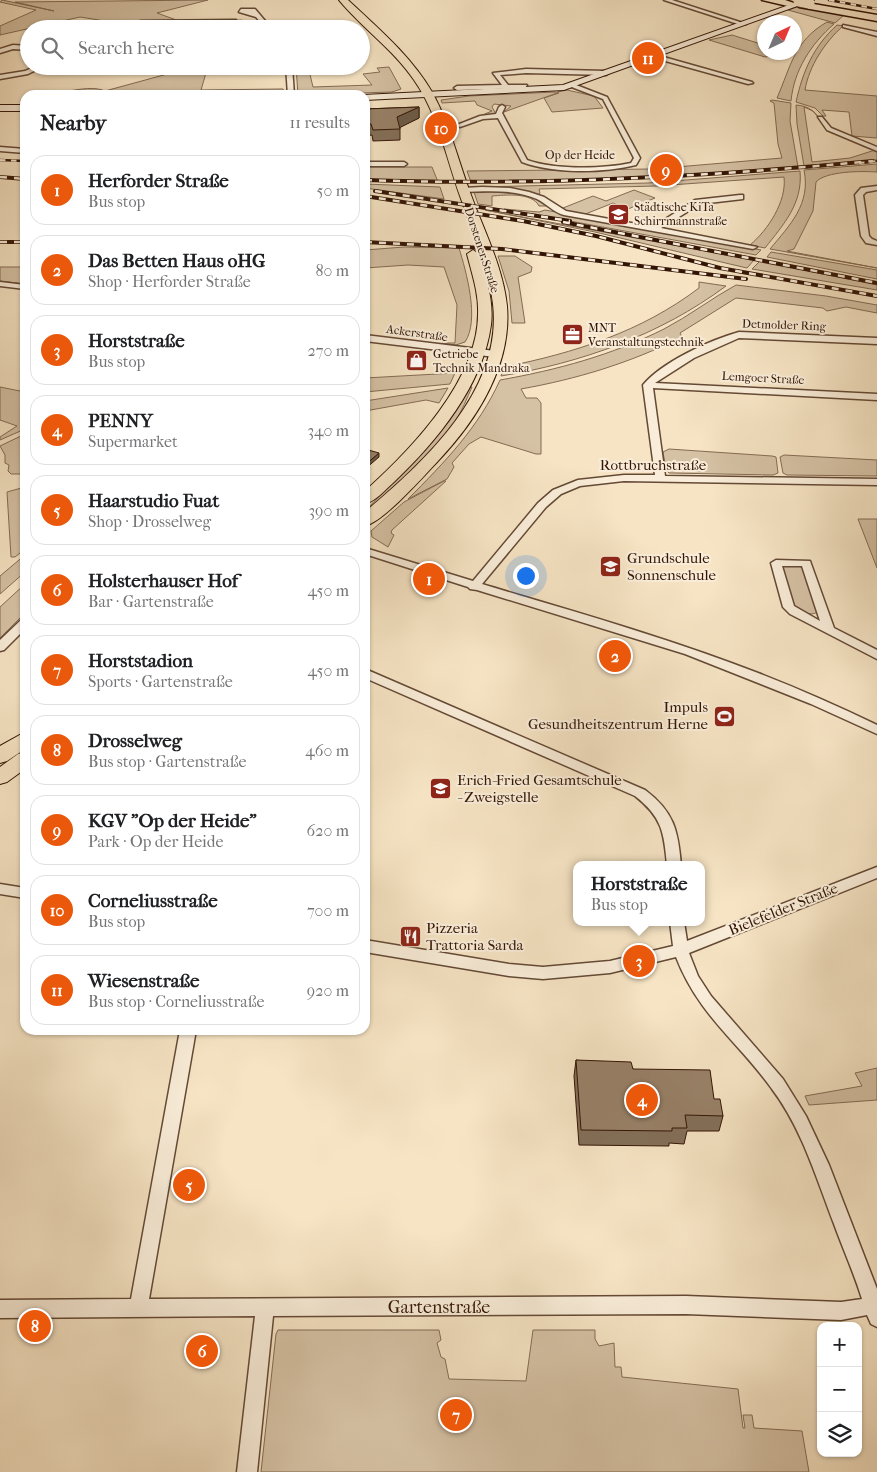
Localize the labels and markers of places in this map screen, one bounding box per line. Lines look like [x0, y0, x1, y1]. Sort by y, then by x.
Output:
pin: 11 [632, 39, 664, 77]
pin: 10 [425, 109, 457, 147]
pin: 9 [650, 151, 682, 189]
place label: Städtische KiTa Schirrmannstraße [634, 200, 727, 228]
school or university icon: Städtische KiTa Schirrmannstraße [606, 202, 630, 226]
place label: MNT Veranstaltungstechnik [587, 321, 705, 349]
office icon: MNT Veranstaltungstechnik [560, 323, 584, 347]
place label: Getriebe Technik Mandraka [433, 347, 530, 375]
shop icon: Getriebe Technik Mandraka [405, 349, 429, 373]
place label: Grundschule Sonnenschule [627, 549, 717, 584]
school or university icon: Grundschule Sonnenschule [599, 555, 623, 579]
pin: 1 [413, 560, 445, 598]
pin: 2 [599, 637, 631, 675]
place label: Impuls Gesundheitszentrum Herne [528, 698, 709, 733]
sports icon: Impuls Gesundheitszentrum Herne [712, 704, 736, 728]
place label: Erich-Fried Gesamtschule - Zweigstelle [457, 771, 622, 806]
school or university icon: Erich-Fried Gesamtschule - Zweigstelle [429, 777, 453, 801]
place label: Pizzeria Trattoria Sarda [426, 919, 525, 954]
restaurant icon: Pizzeria Trattoria Sarda [398, 925, 422, 949]
pin: 3 [623, 942, 655, 980]
pin: 4 [626, 1081, 658, 1119]
pin: 5 [173, 1166, 205, 1204]
pin: 8 [19, 1307, 51, 1345]
pin: 6 [186, 1332, 218, 1370]
pin: 7 [440, 1396, 472, 1434]

